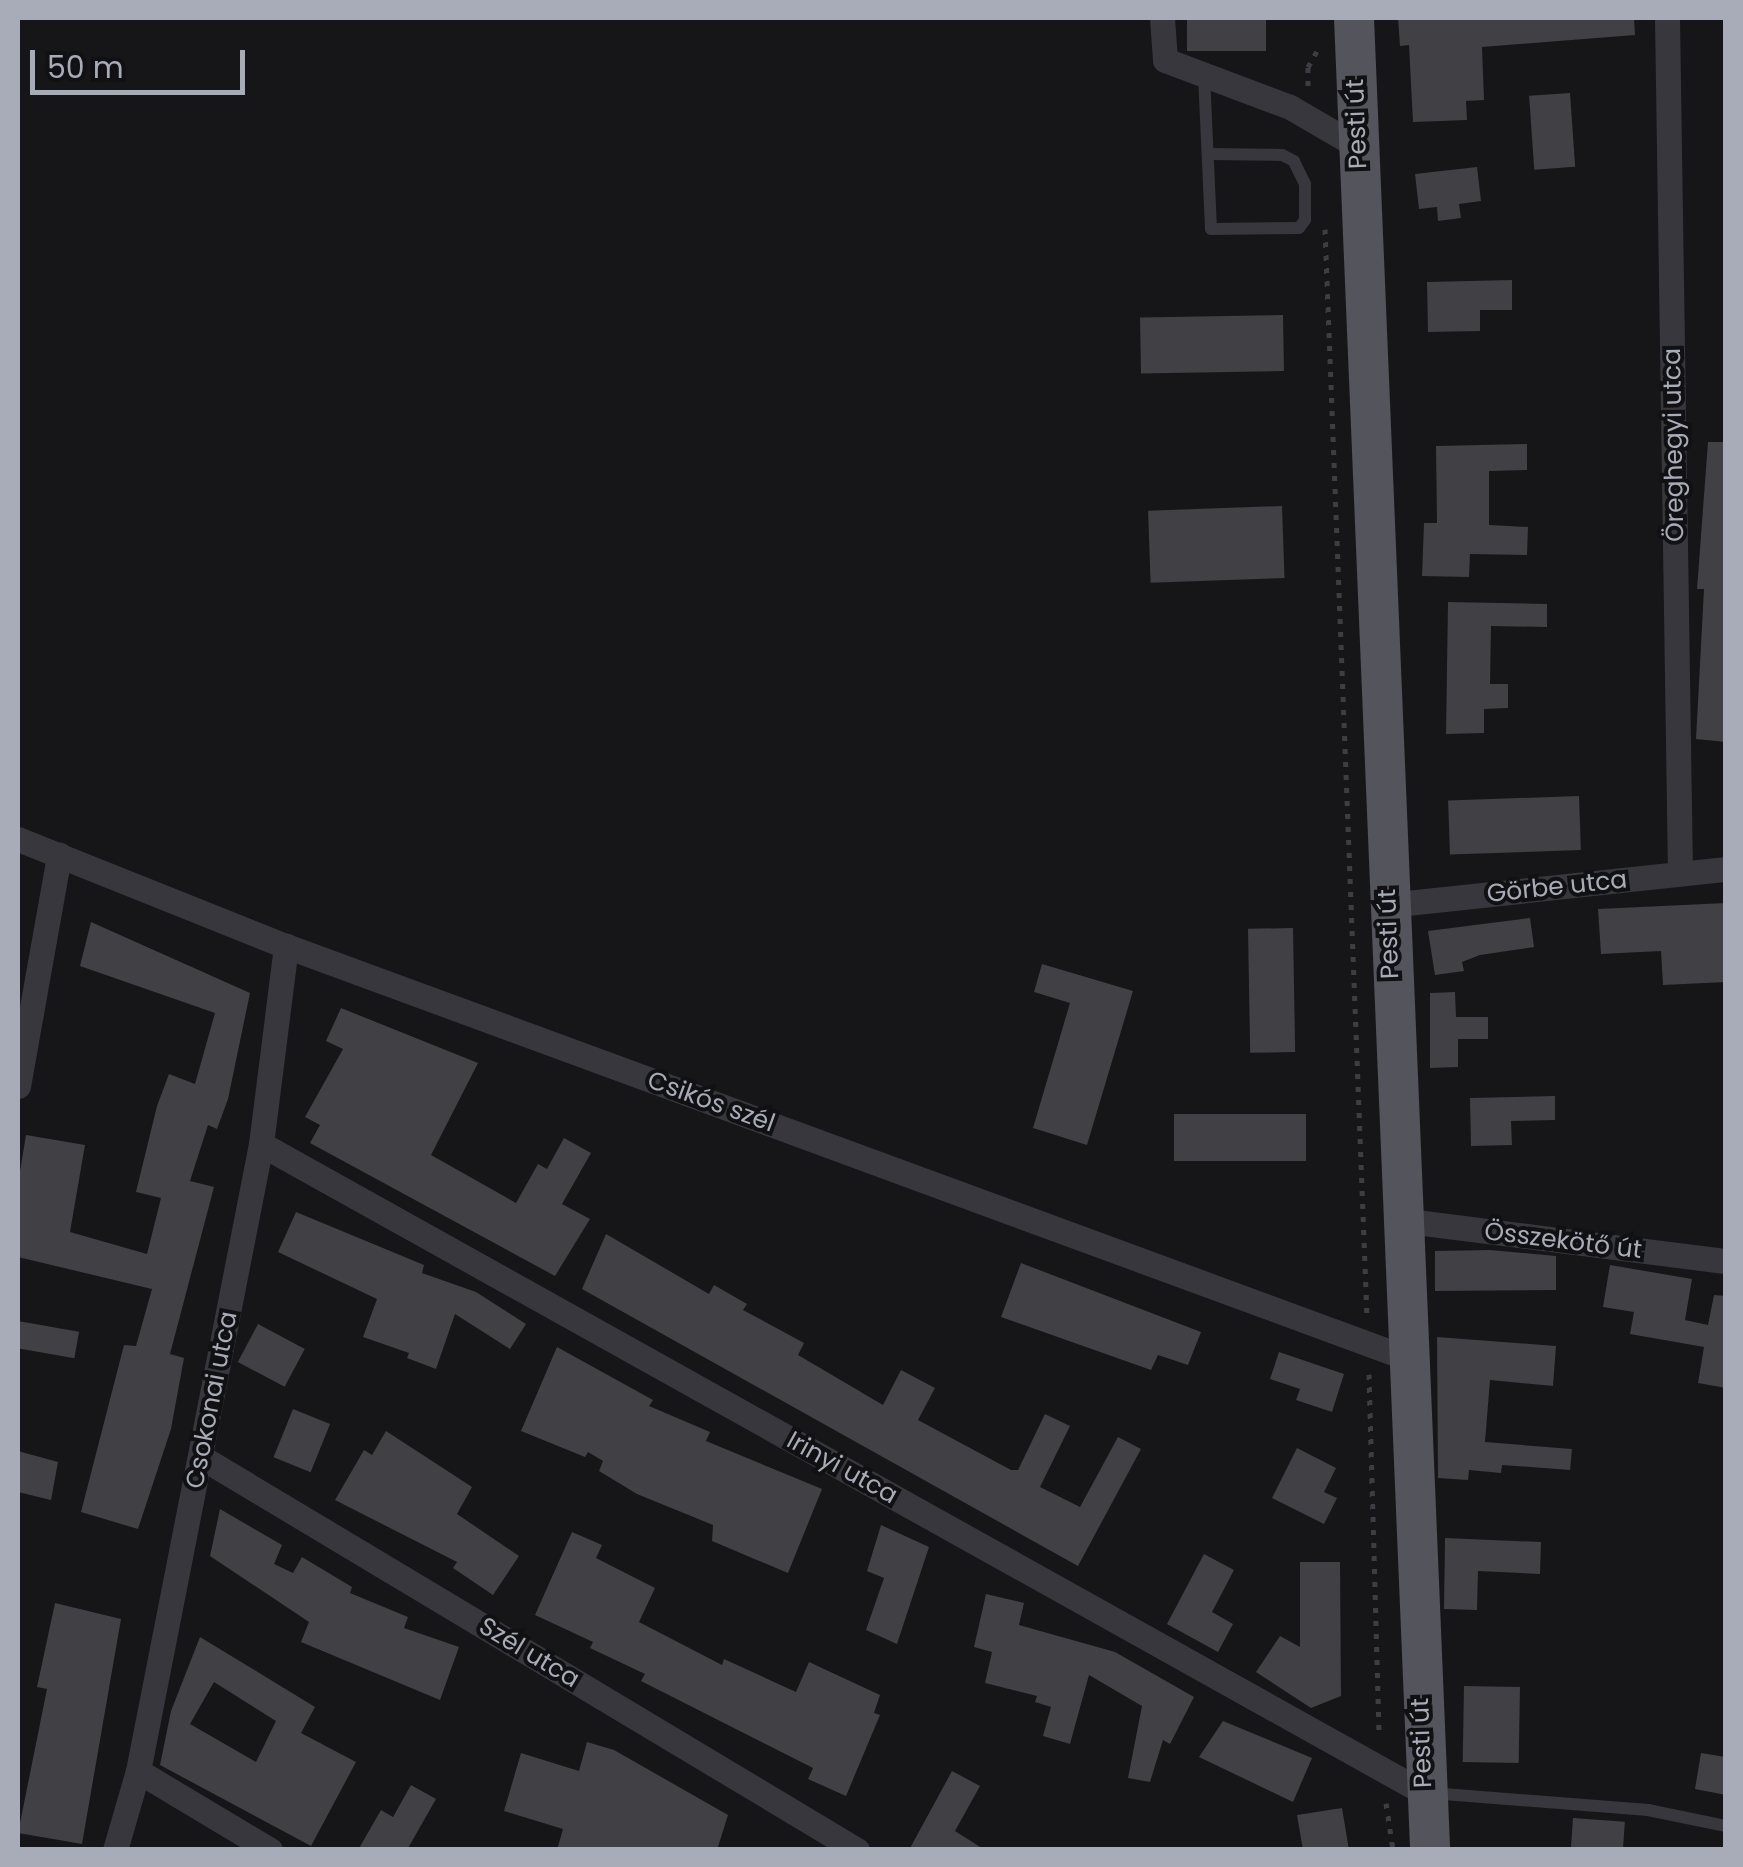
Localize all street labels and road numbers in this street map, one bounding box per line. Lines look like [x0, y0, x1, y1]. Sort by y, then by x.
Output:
street label: Pesti út [1340, 78, 1374, 170]
street label: Öreghegyi utca [1657, 348, 1691, 542]
street label: Görbe utca [1485, 865, 1629, 909]
street label: Pesti út [1372, 888, 1406, 980]
street label: Csikós szél [643, 1065, 779, 1139]
street label: Összekötő út [1483, 1216, 1643, 1266]
street label: Csokonai utca [180, 1309, 244, 1491]
street label: Irinyi utca [782, 1425, 902, 1511]
street label: Szél utca [473, 1611, 585, 1695]
street label: Pesti út [1405, 1697, 1439, 1789]

